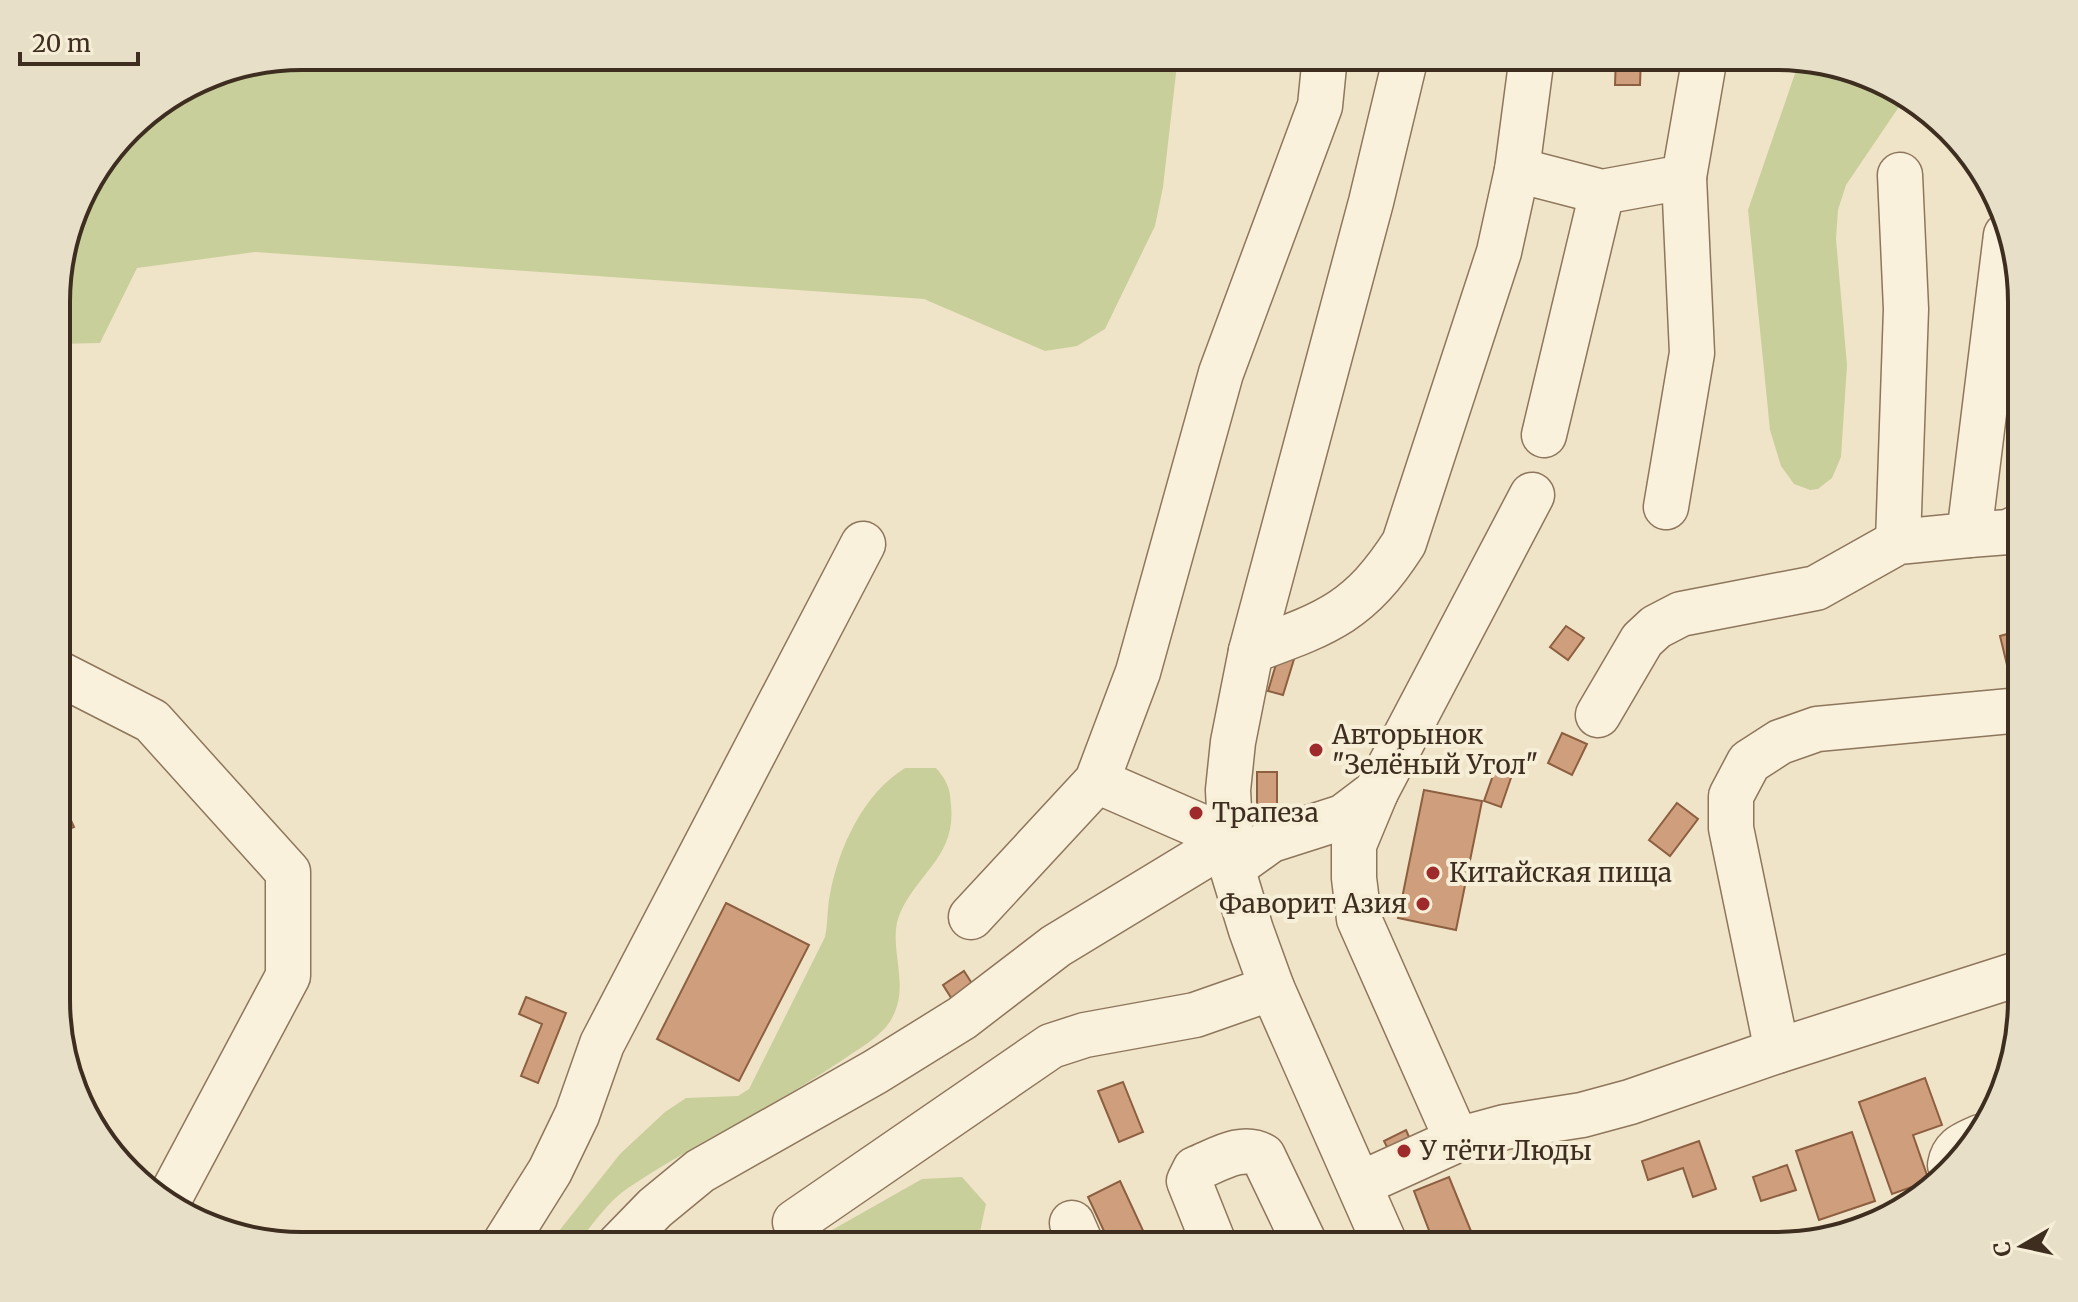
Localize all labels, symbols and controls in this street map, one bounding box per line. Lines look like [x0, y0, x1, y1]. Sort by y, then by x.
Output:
scale bar [20, 16, 138, 66]
text: 20 m [32, 28, 91, 59]
place label: Авторынок "Зелёный Угол" [1331, 718, 1539, 781]
marker: Авторынок "Зелёный Угол" [1307, 741, 1325, 759]
place label: Трапеза [1212, 796, 1319, 829]
marker: Трапеза [1187, 804, 1205, 822]
place label: Китайская пища [1449, 856, 1672, 889]
marker: Китайская пища [1424, 864, 1442, 882]
place label: Фаворит Азия [1219, 887, 1407, 920]
marker: Фаворит Азия [1414, 895, 1432, 913]
place label: У тёти Люды [1419, 1134, 1592, 1167]
marker: У тёти Люды [1395, 1142, 1413, 1160]
north arrow [1982, 1206, 2062, 1286]
text: С [1987, 1240, 2017, 1259]

